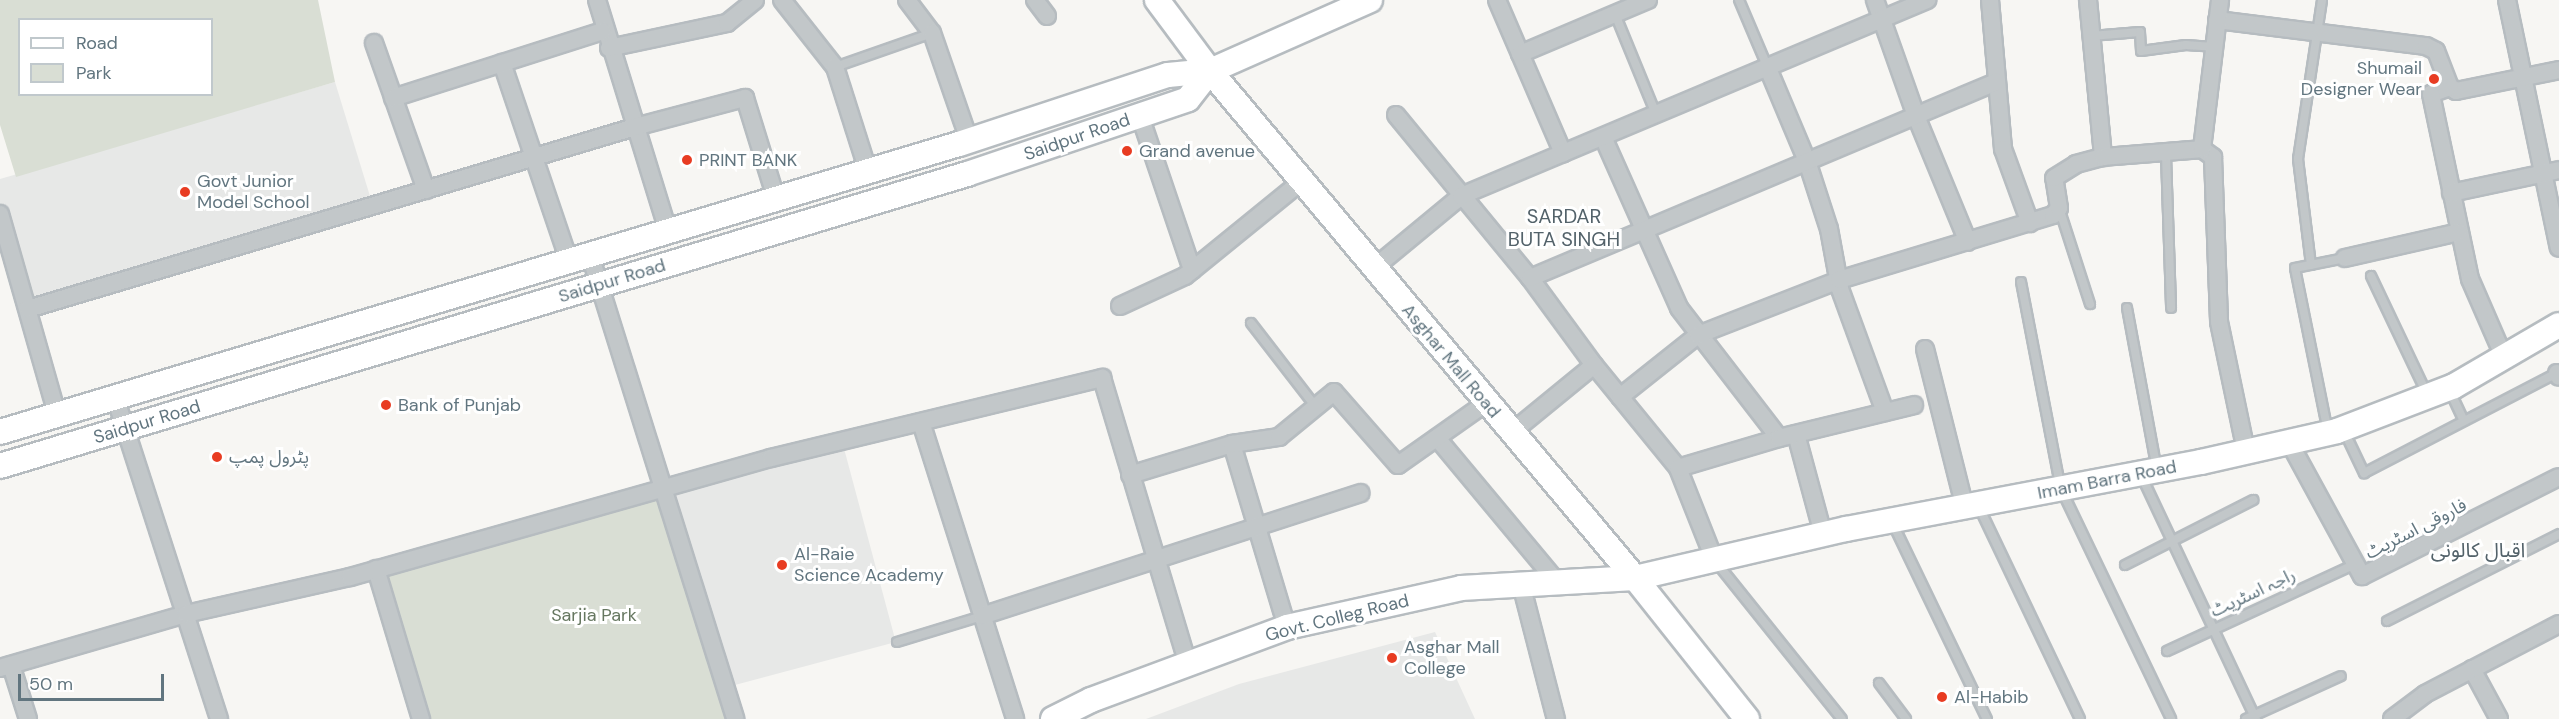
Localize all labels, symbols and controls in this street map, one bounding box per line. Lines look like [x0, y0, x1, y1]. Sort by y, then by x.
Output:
legend [18, 18, 213, 96]
text: Road [76, 31, 118, 55]
place label: Shumail Designer Wear [2301, 58, 2422, 100]
text: Park [76, 61, 112, 85]
marker: Shumail Designer Wear [2427, 72, 2441, 86]
street label: Saidpur Road [1021, 109, 1133, 165]
place label: Grand avenue [1139, 140, 1255, 162]
marker: Grand avenue [1120, 144, 1134, 158]
place label: PRINT BANK [699, 149, 797, 171]
marker: PRINT BANK [680, 153, 694, 167]
place label: Govt Junior Model School [197, 171, 310, 213]
marker: Govt Junior Model School [178, 185, 192, 199]
district label: SARDAR BUTA SINGH [1500, 205, 1628, 252]
street label: Saidpur Road [556, 254, 668, 308]
street label: Asghar Mall Road [1397, 300, 1505, 422]
place label: Bank of Punjab [398, 394, 521, 416]
street label: Saidpur Road [91, 395, 203, 449]
marker: Bank of Punjab [379, 398, 393, 412]
place label: پٹرول پمپ [229, 446, 309, 468]
marker: پٹرول پمپ [210, 450, 224, 464]
street label: Imam Barra Road [2036, 456, 2178, 504]
street label: فاروقی اسٹریٹ [2362, 494, 2470, 564]
district label: اقبال کالونی [2431, 538, 2525, 562]
place label: Al-Raie Science Academy [794, 544, 944, 586]
marker: Al-Raie Science Academy [775, 558, 789, 572]
street label: راجہ اسٹریٹ [2207, 564, 2299, 622]
street label: Govt. Colleg Road [1263, 590, 1411, 646]
park label: Sarjia Park [551, 604, 637, 626]
place label: Asghar Mall College [1404, 637, 1500, 680]
marker: Asghar Mall College [1385, 651, 1399, 665]
scale bar [21, 662, 166, 700]
text: 50 m [29, 672, 73, 696]
place label: Al-Habib [1954, 686, 2029, 708]
marker: Al-Habib [1935, 690, 1949, 704]

